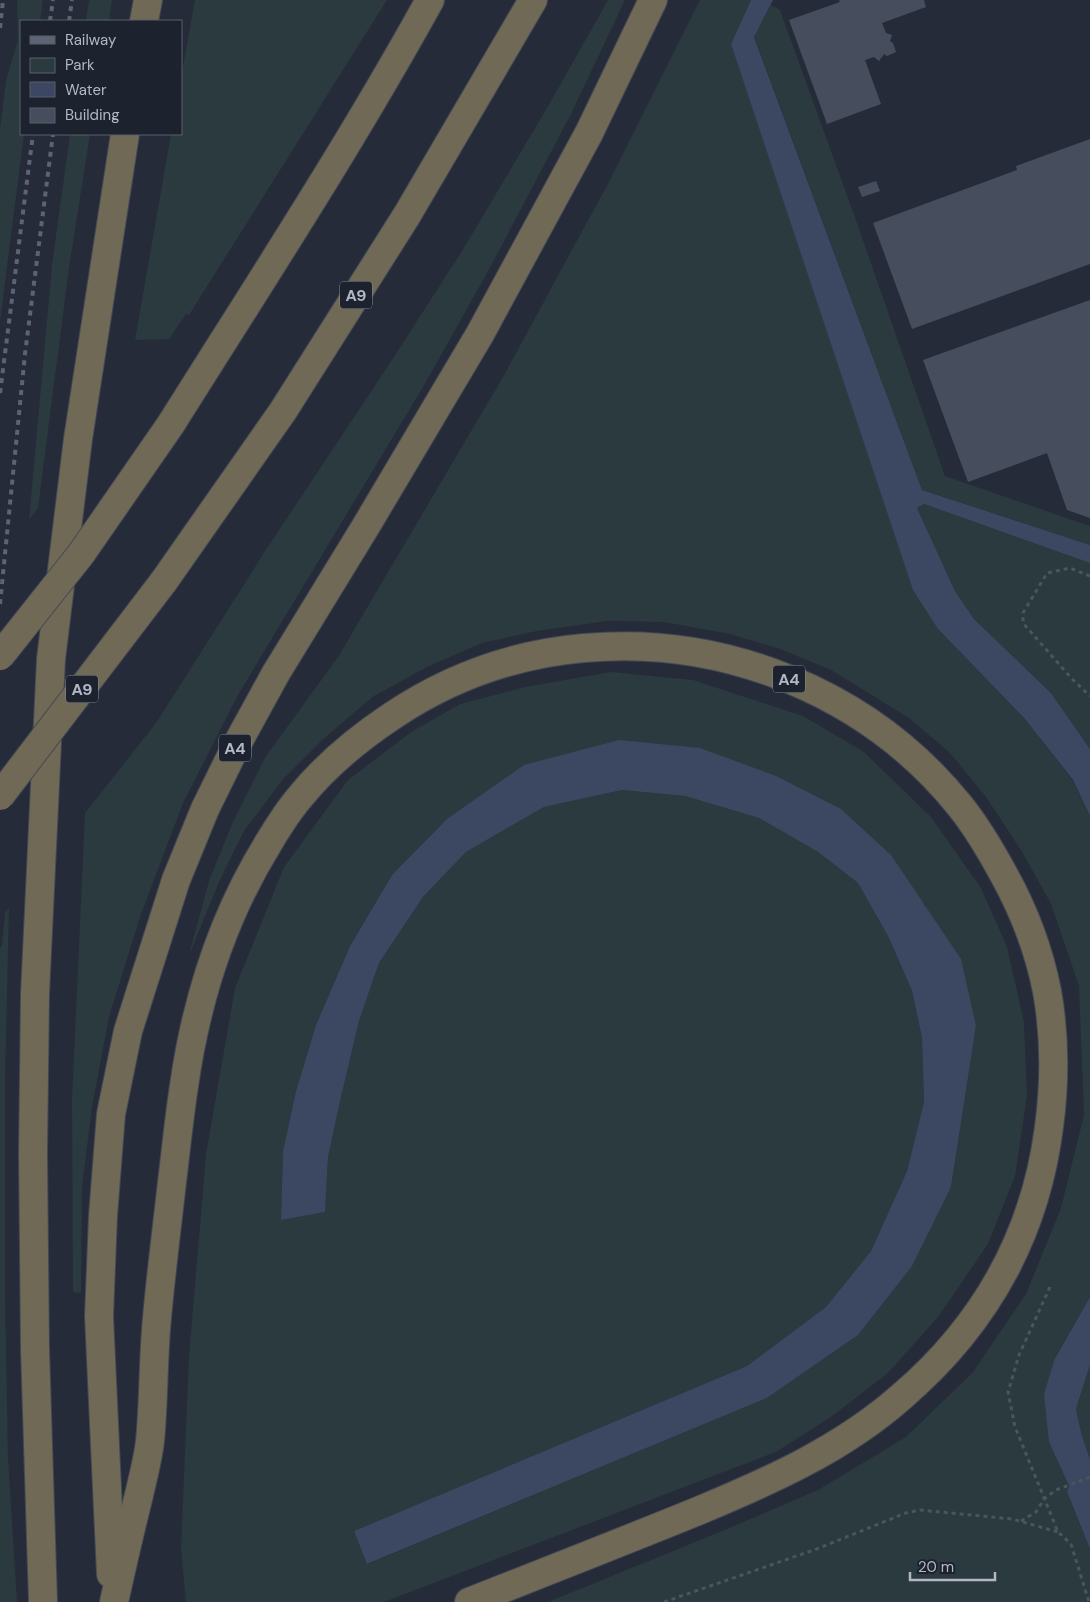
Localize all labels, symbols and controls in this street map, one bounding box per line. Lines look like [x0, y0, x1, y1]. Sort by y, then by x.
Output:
legend [20, 20, 182, 135]
text: Railway [65, 30, 117, 50]
text: Park [65, 55, 95, 75]
text: Water [65, 80, 107, 100]
text: Building [65, 105, 120, 125]
road number: A9 [340, 282, 372, 308]
road number: A4 [773, 666, 805, 692]
road number: A9 [66, 676, 98, 702]
road number: A4 [219, 734, 251, 761]
scale bar [910, 1550, 995, 1582]
text: 20 m [918, 1557, 954, 1577]

